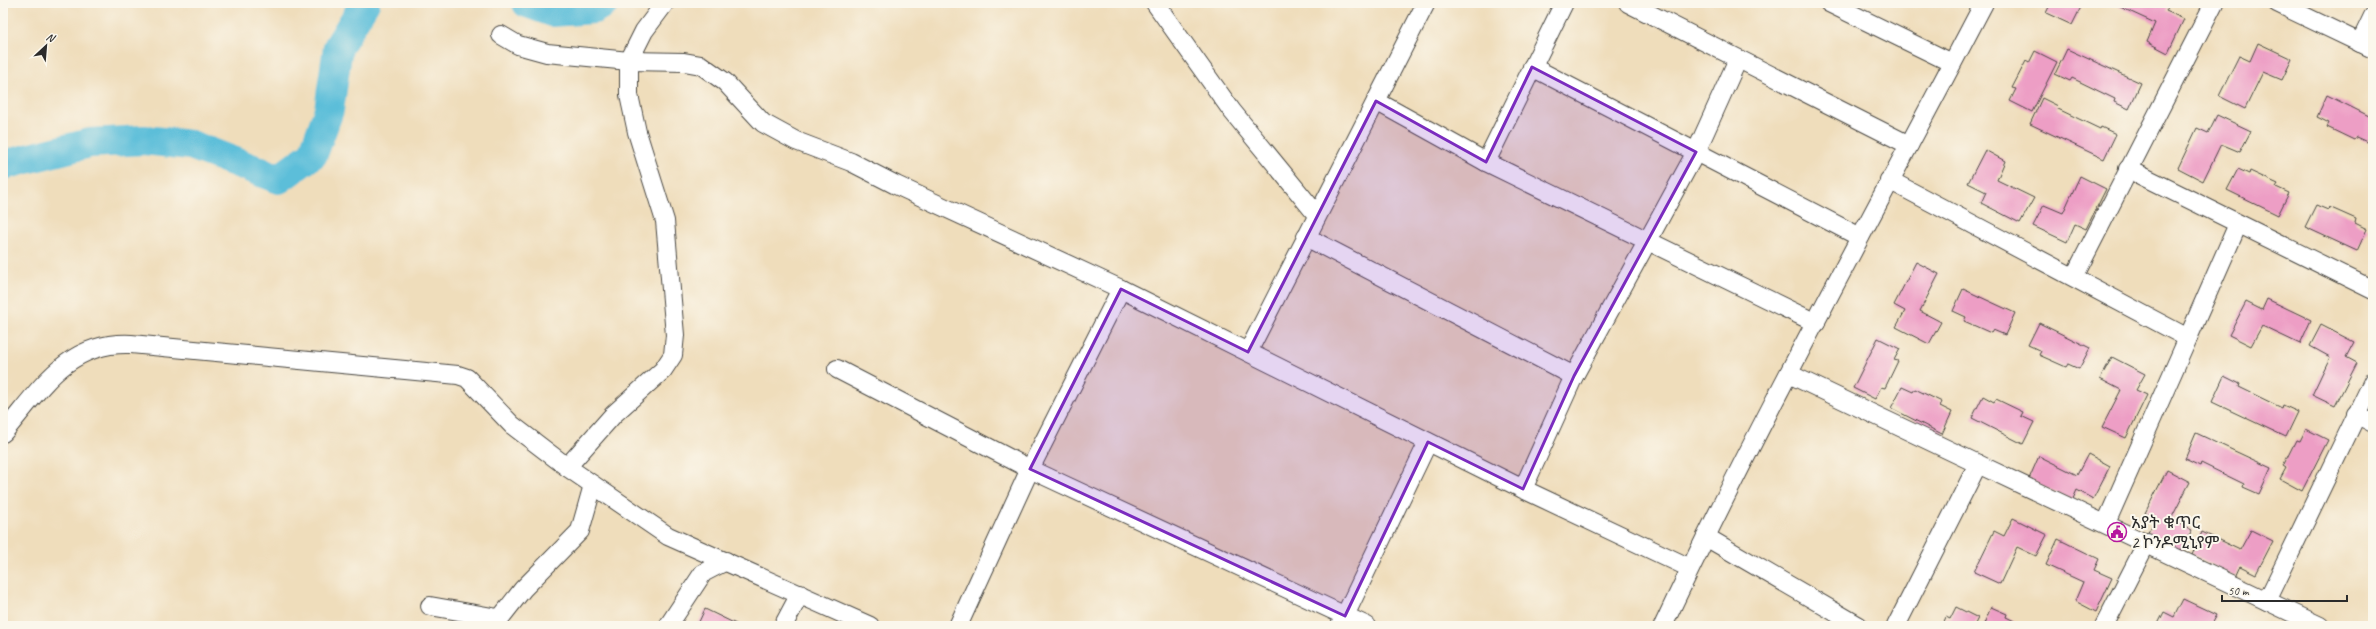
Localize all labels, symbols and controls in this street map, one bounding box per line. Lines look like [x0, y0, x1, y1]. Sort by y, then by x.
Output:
north arrow [26, 26, 66, 66]
text: N [44, 29, 58, 46]
place label: አያት ቁጥር 2 ኮንዶሚኒየም [2131, 512, 2219, 553]
public building icon: አያት ቁጥር 2 ኮንዶሚኒየም [2106, 521, 2128, 543]
scale bar [2222, 577, 2347, 603]
text: 50 m [2228, 583, 2250, 599]

